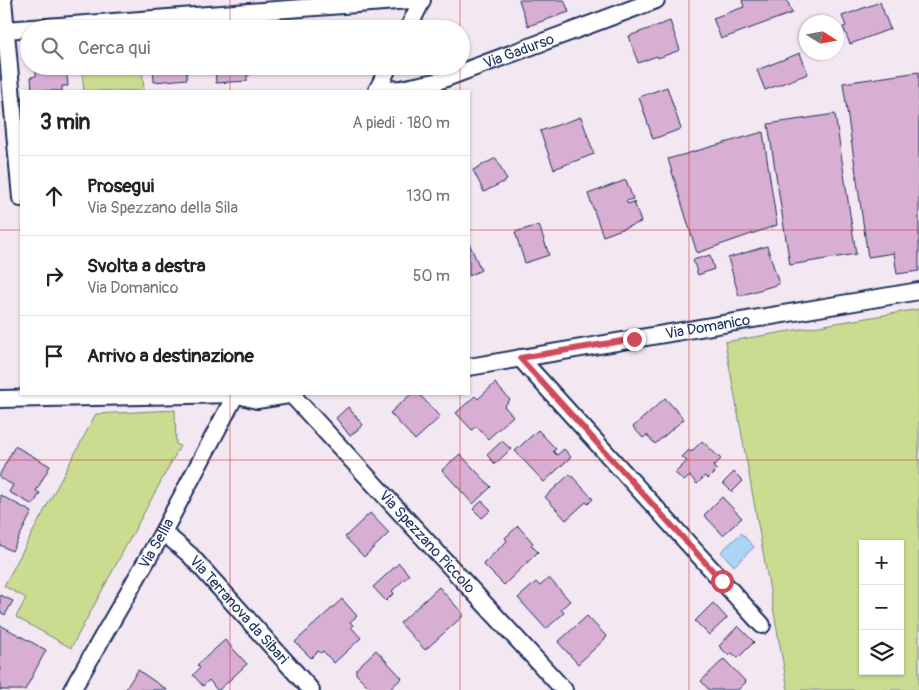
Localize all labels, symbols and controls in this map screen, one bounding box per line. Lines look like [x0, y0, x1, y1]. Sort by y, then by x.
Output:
north arrow [799, 15, 844, 60]
search box [20, 20, 470, 75]
street label: Via Gadurso [481, 30, 557, 73]
icon: search [38, 34, 66, 62]
text: Cerca qui [78, 36, 150, 60]
text: 3 min [40, 109, 90, 136]
text: A piedi · 180 m [352, 113, 450, 133]
text: Prosegui [87, 174, 154, 198]
icon: ahead [40, 182, 68, 210]
text: 130 m [406, 186, 450, 206]
text: Via Spezzano della Sila [87, 198, 238, 218]
text: Svolta a destra [87, 254, 206, 278]
icon: right [40, 262, 68, 290]
text: 50 m [413, 266, 450, 286]
text: Via Domanico [87, 278, 178, 298]
street label: Via Domanico [664, 311, 752, 344]
route end [623, 328, 646, 351]
icon: arrive [40, 342, 68, 370]
text: Arrivo a destinazione [87, 344, 254, 368]
street label: Via Spezzano Piccolo [375, 487, 479, 598]
street label: Via Sellia [135, 515, 178, 572]
map controls [859, 540, 904, 675]
button: + [859, 540, 904, 585]
street label: Via Terranova da Sibari [185, 552, 292, 669]
route start [711, 570, 734, 593]
button: − [859, 585, 904, 630]
button: layers [859, 630, 904, 675]

